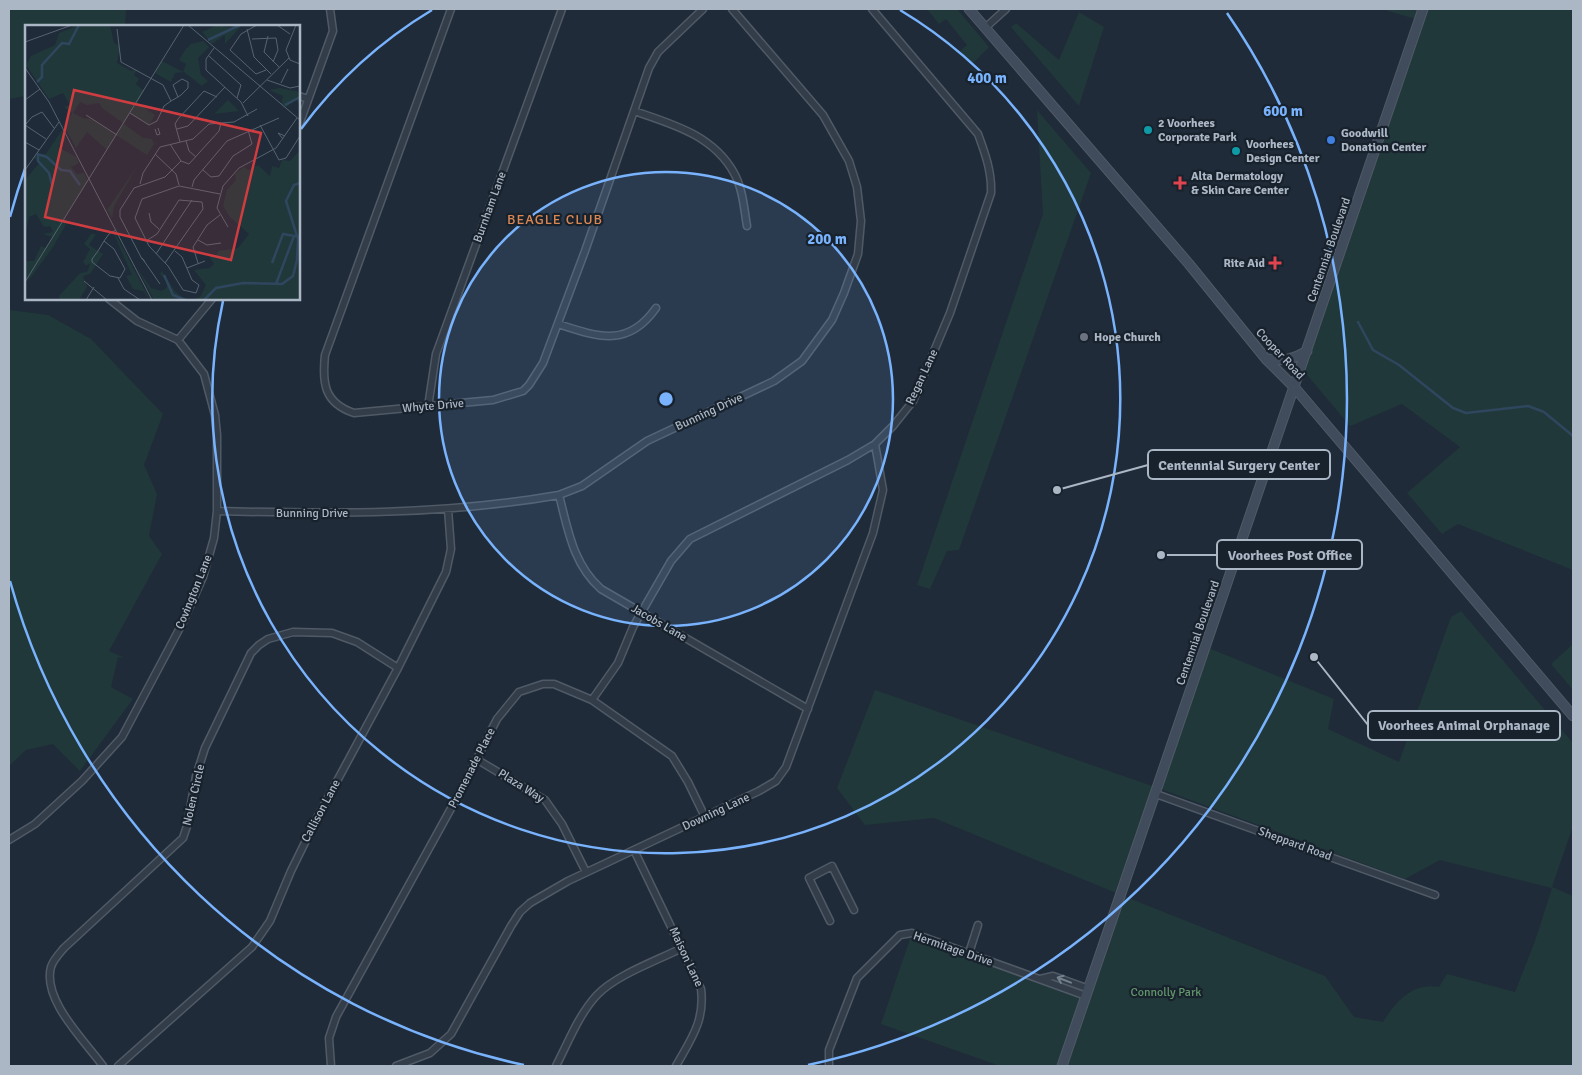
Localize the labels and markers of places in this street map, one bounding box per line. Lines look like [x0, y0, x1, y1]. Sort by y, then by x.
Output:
place label: 2 Voorhees Corporate Park [1158, 116, 1237, 145]
marker: 2 Voorhees Corporate Park [1142, 124, 1154, 136]
place label: Goodwill Donation Center [1341, 126, 1427, 155]
marker: Goodwill Donation Center [1325, 134, 1337, 146]
place label: Voorhees Design Center [1246, 137, 1320, 166]
marker: Voorhees Design Center [1230, 145, 1242, 157]
place label: Alta Dermatology & Skin Care Center [1191, 169, 1289, 198]
marker: Alta Dermatology & Skin Care Center [1173, 176, 1187, 190]
place label: Rite Aid [1223, 256, 1266, 271]
marker: Rite Aid [1269, 257, 1281, 269]
place label: Hope Church [1094, 330, 1161, 345]
marker: Hope Church [1078, 331, 1090, 343]
centre of rings [657, 390, 675, 408]
callout: Centennial Surgery Center [1148, 450, 1330, 479]
callout: Voorhees Post Office [1217, 540, 1362, 569]
callout: Voorhees Animal Orphanage [1368, 711, 1560, 740]

